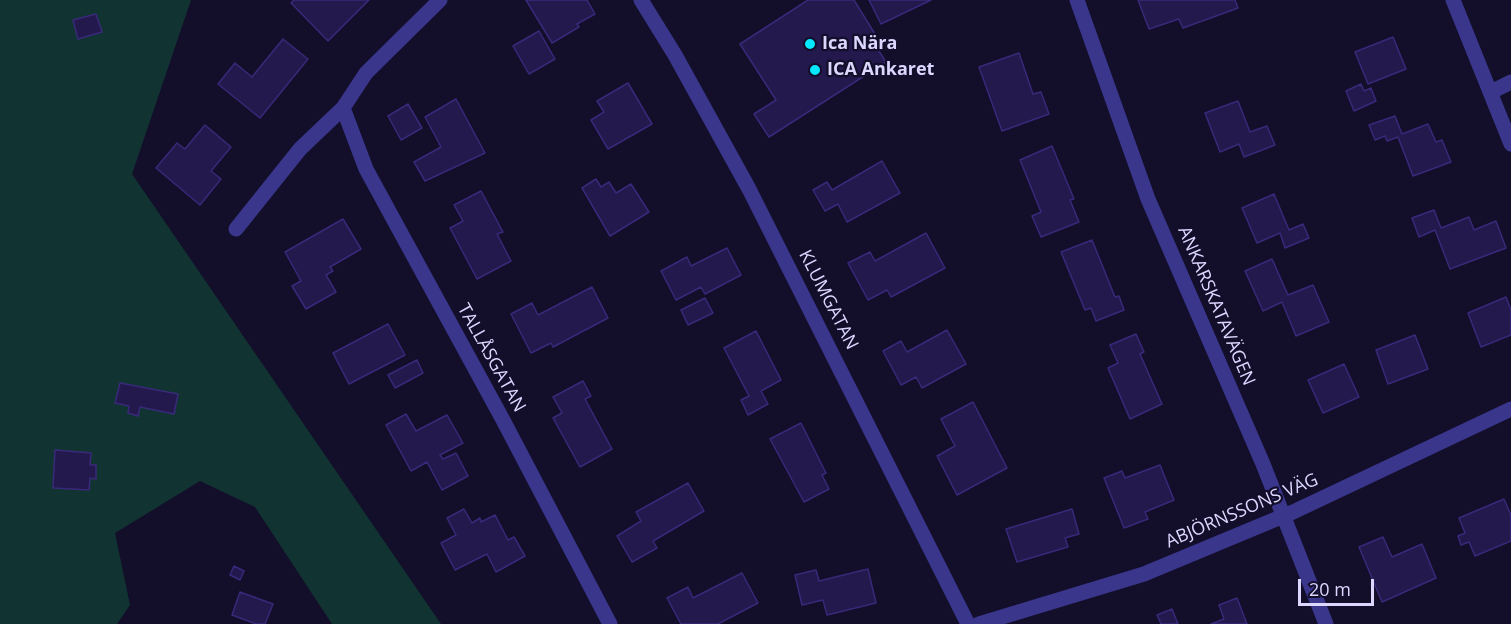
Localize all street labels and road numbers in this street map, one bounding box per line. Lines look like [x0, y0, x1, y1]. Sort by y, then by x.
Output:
street label: ANKARSKATAVÄGEN [1173, 223, 1259, 389]
street label: KLUMGATAN [794, 247, 862, 353]
street label: TALLÅSGATAN [452, 300, 530, 416]
street label: ABJÖRNSSONS VÄG [1163, 469, 1321, 553]

